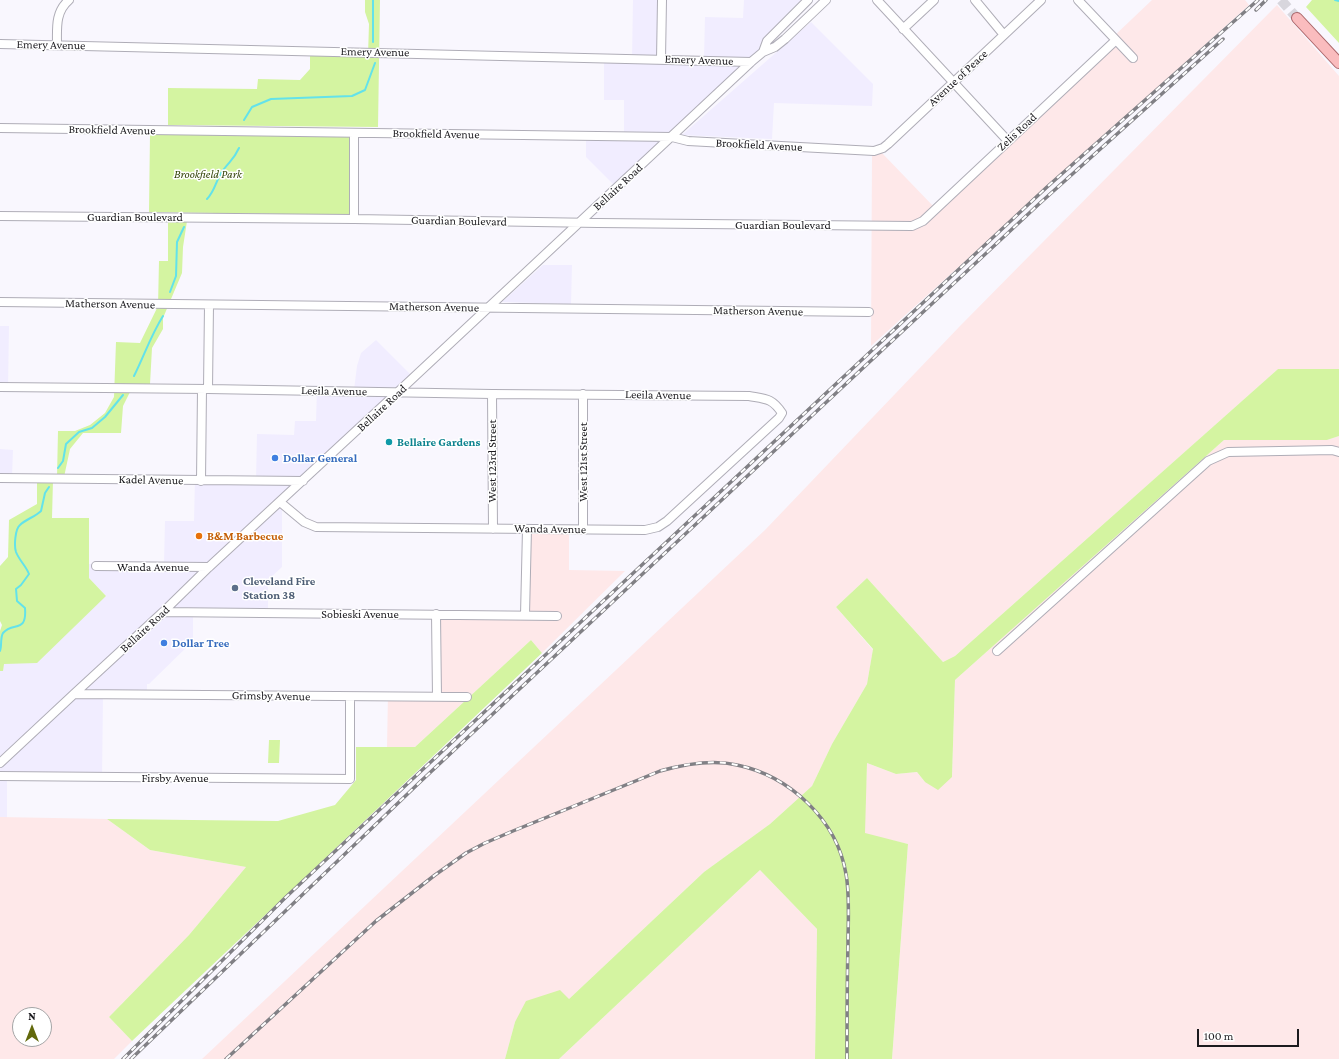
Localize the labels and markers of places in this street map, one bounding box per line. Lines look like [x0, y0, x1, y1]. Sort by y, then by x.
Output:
place label: Bellaire Gardens [397, 435, 480, 449]
marker: Bellaire Gardens [384, 437, 394, 447]
place label: Dollar General [283, 451, 357, 465]
marker: Dollar General [270, 453, 280, 463]
place label: B&M Barbecue [207, 529, 283, 543]
marker: B&M Barbecue [194, 531, 204, 541]
place label: Cleveland Fire Station 38 [243, 574, 315, 602]
marker: Cleveland Fire Station 38 [230, 583, 240, 593]
place label: Dollar Tree [172, 636, 229, 650]
marker: Dollar Tree [159, 638, 169, 648]

